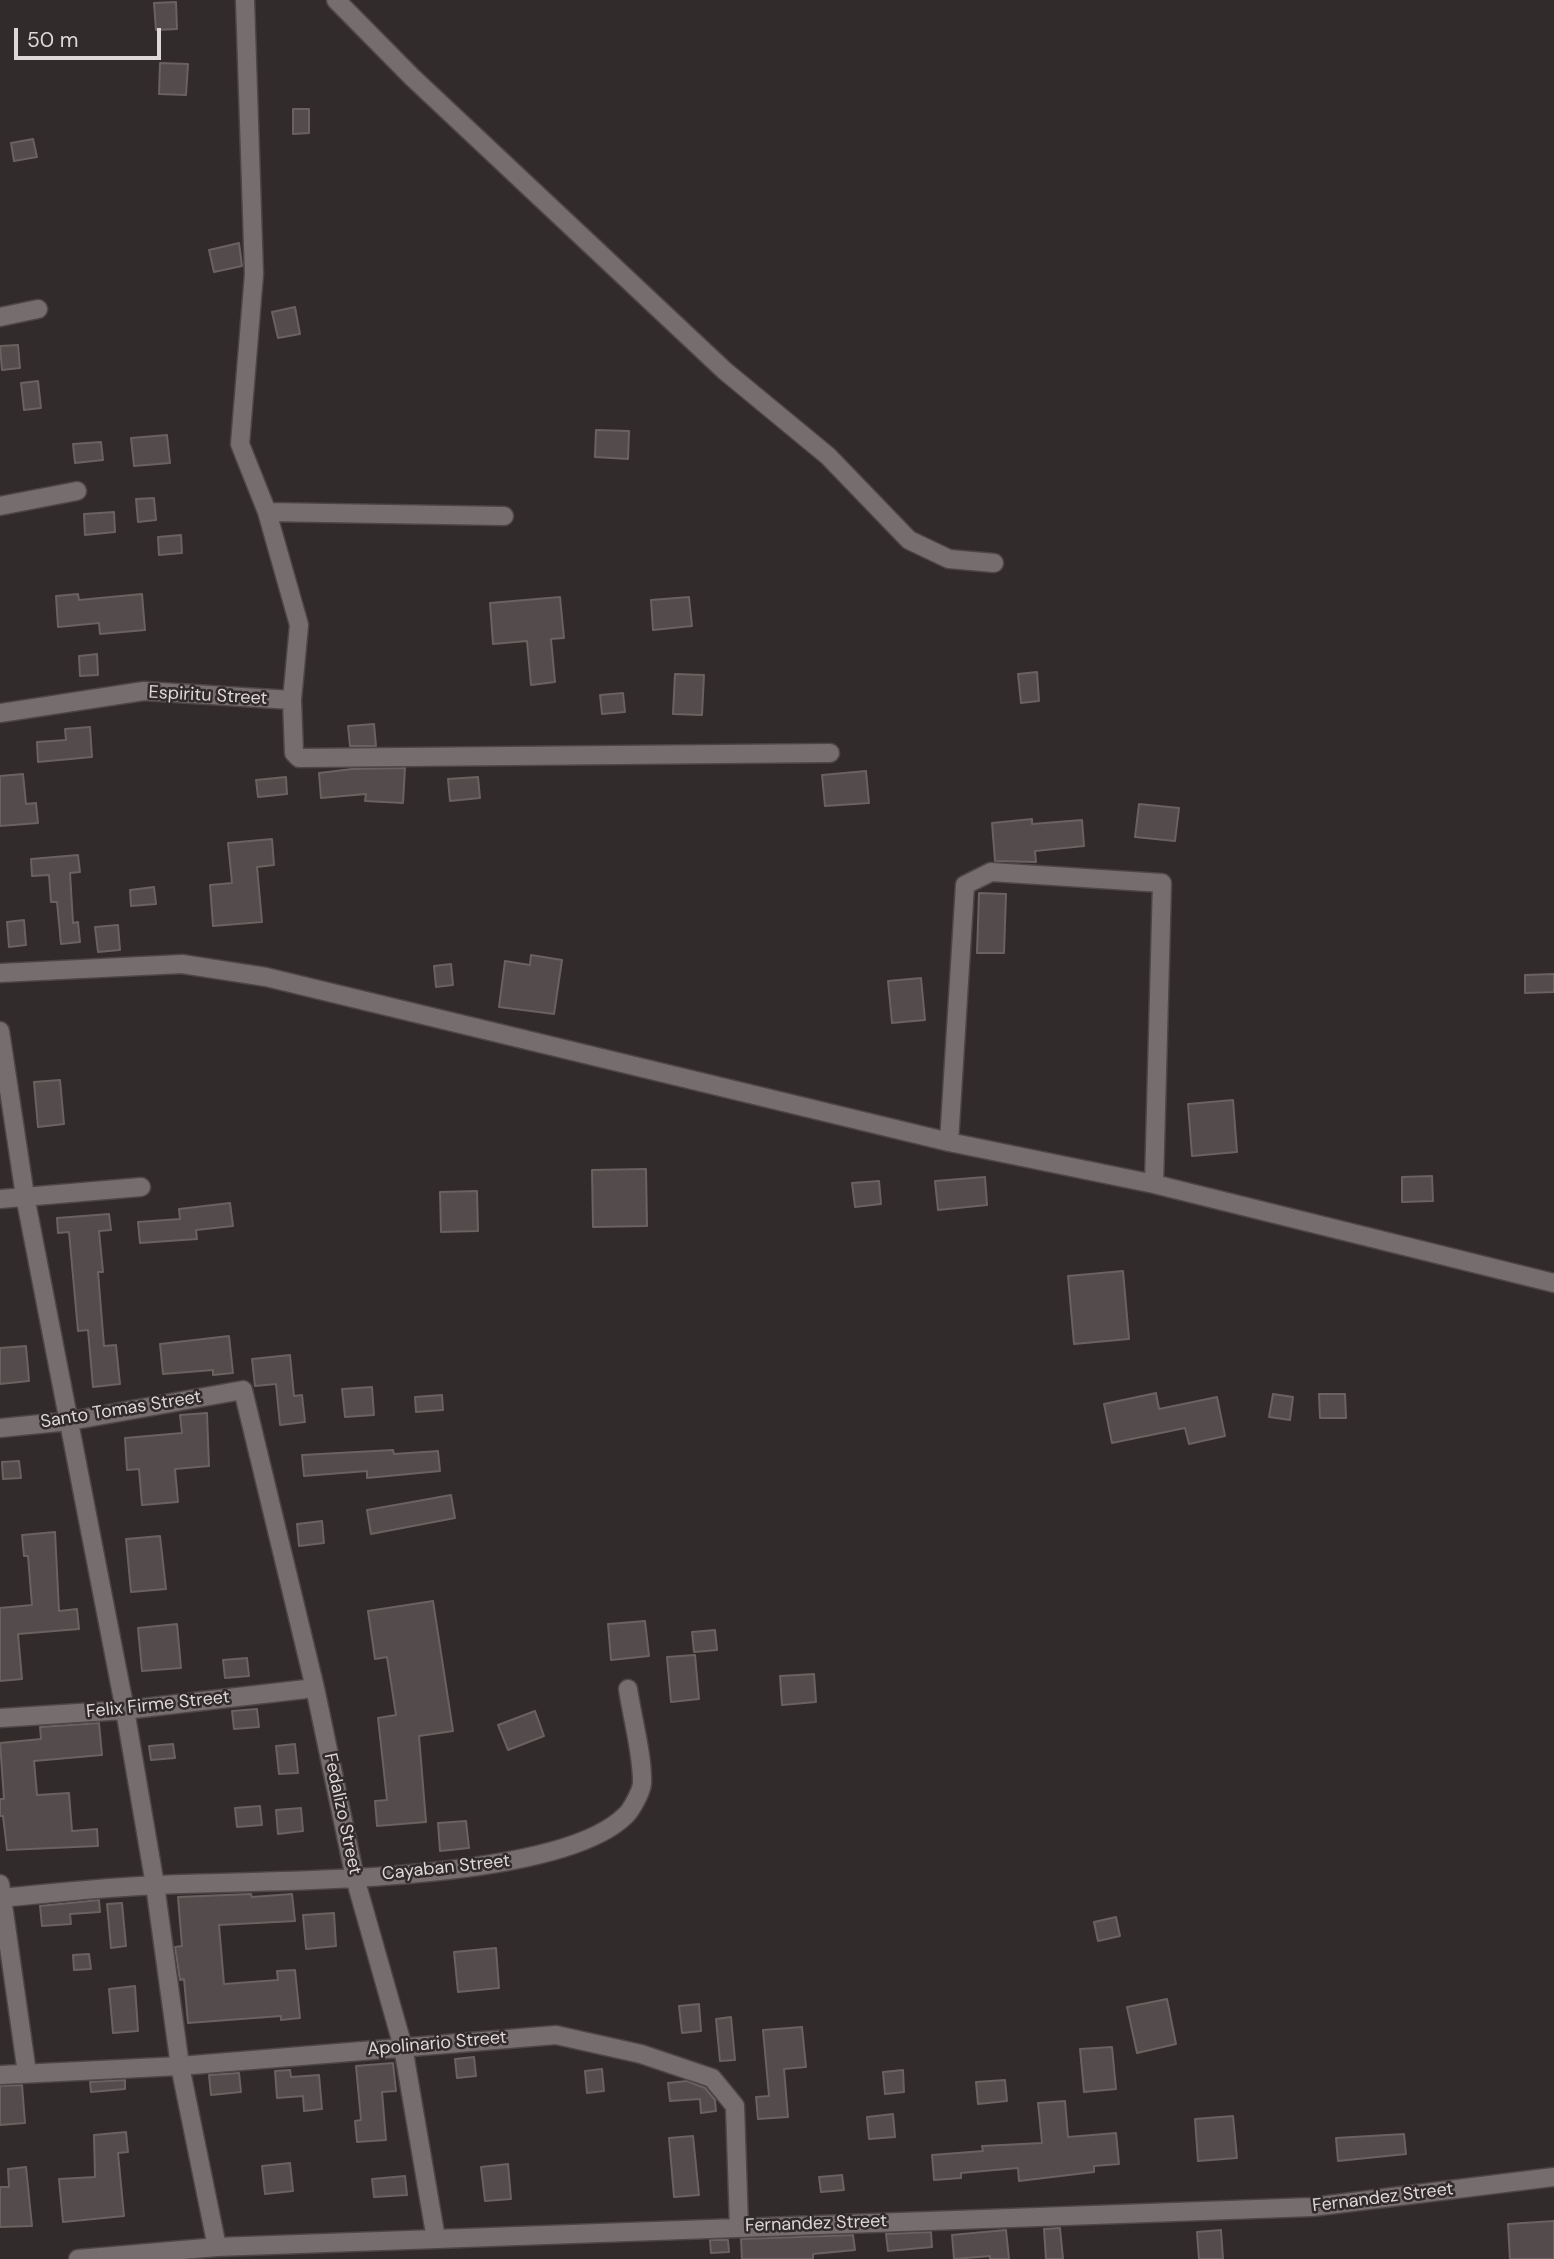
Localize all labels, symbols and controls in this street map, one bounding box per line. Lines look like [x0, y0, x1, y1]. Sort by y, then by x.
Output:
scale bar [18, 14, 164, 58]
text: 50 m [27, 26, 78, 54]
street label: Espiritu Street [148, 682, 268, 710]
street label: Santo Tomas Street [39, 1387, 203, 1433]
street label: Felix Firme Street [85, 1687, 231, 1723]
street label: Fedalizo Street [319, 1751, 365, 1877]
street label: Cayaban Street [381, 1851, 511, 1885]
street label: Apolinario Street [366, 2027, 508, 2061]
street label: Fernandez Street [1311, 2179, 1455, 2217]
street label: Fernandez Street [745, 2211, 887, 2237]

